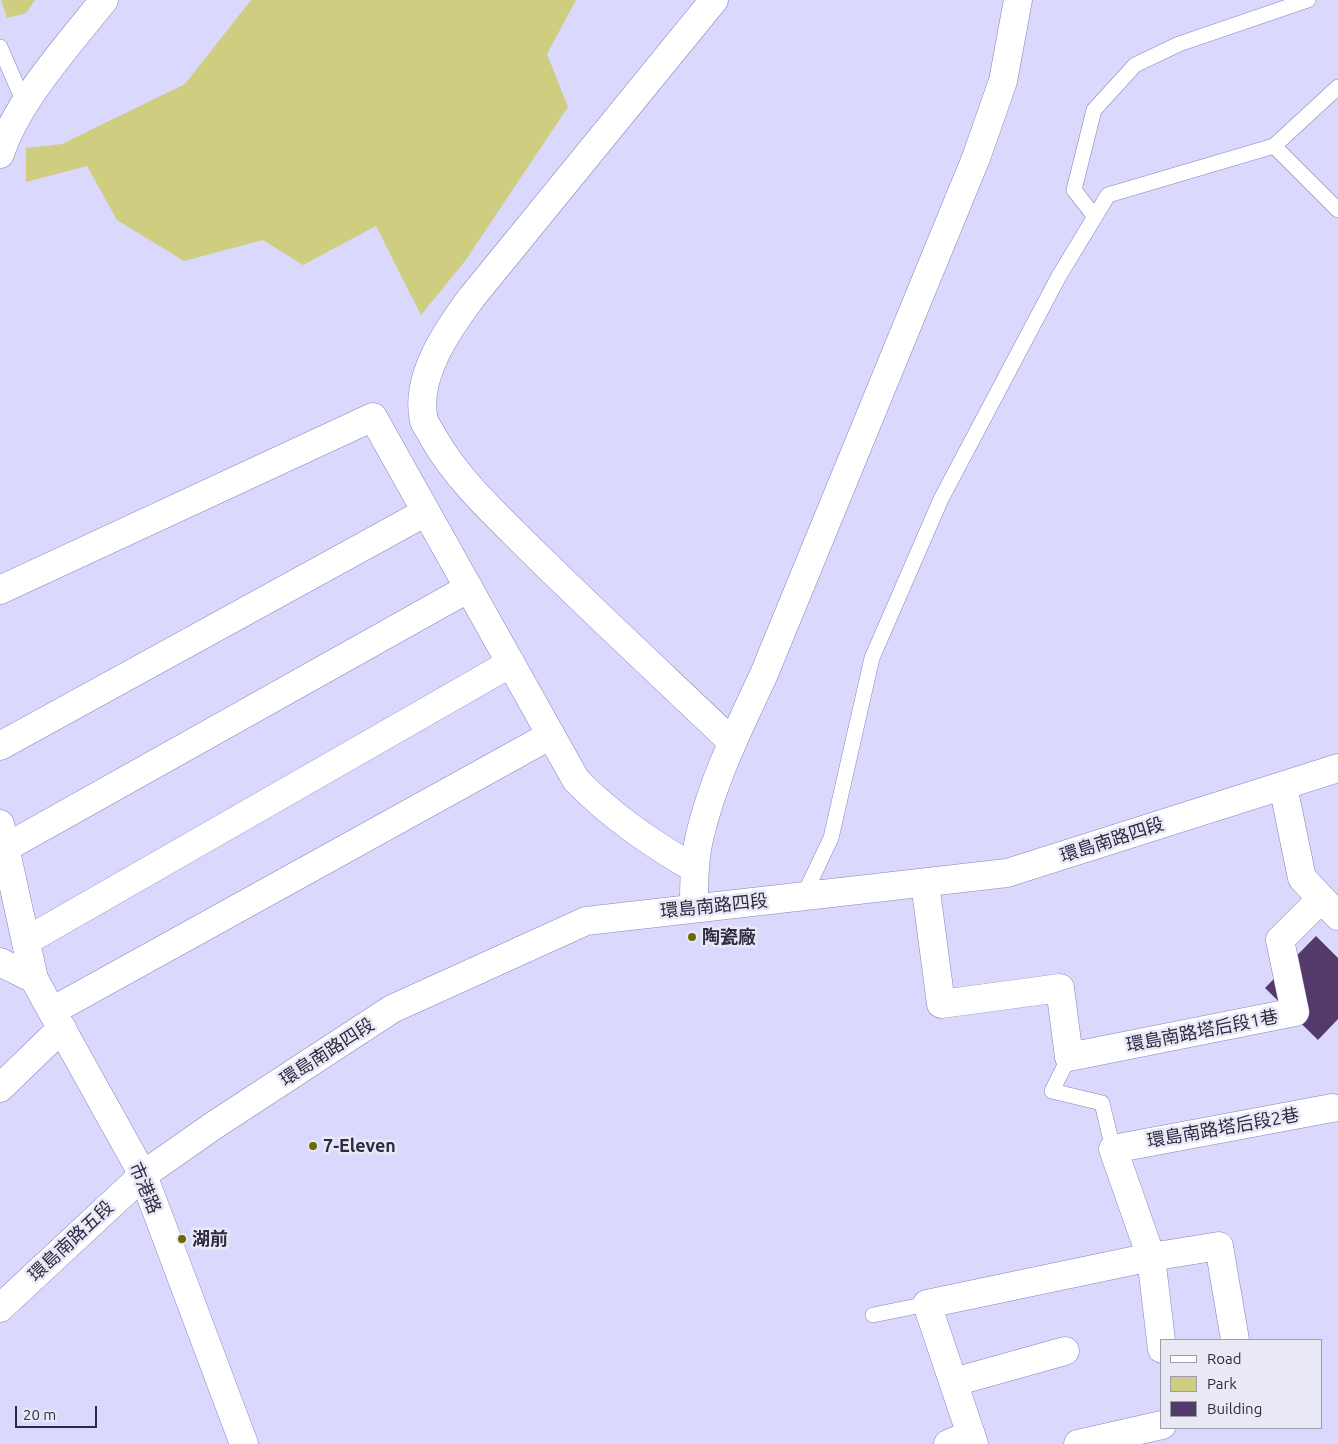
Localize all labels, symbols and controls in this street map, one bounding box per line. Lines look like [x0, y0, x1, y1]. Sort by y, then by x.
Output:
street label: 環島南路四段 [1057, 813, 1167, 867]
street label: 環島南路四段 [659, 890, 769, 922]
place label: 陶瓷廠 [702, 926, 756, 948]
marker: 陶瓷廠 [686, 931, 698, 943]
street label: 環島南路塔后段1巷 [1124, 1006, 1280, 1056]
street label: 環島南路四段 [276, 1014, 378, 1090]
street label: 環島南路塔后段2巷 [1145, 1104, 1301, 1152]
place label: 7-Eleven [323, 1135, 396, 1157]
marker: 7-Eleven [307, 1140, 319, 1152]
street label: 市港路 [125, 1159, 165, 1217]
street label: 環島南路五段 [24, 1196, 118, 1286]
place label: 湖前 [192, 1228, 228, 1250]
marker: 湖前 [176, 1233, 188, 1245]
legend [1160, 1339, 1323, 1429]
text: Road [1207, 1350, 1242, 1367]
text: Park [1207, 1375, 1237, 1392]
scale bar [18, 1396, 100, 1428]
text: Building [1207, 1400, 1262, 1417]
text: 20 m [23, 1406, 56, 1423]

